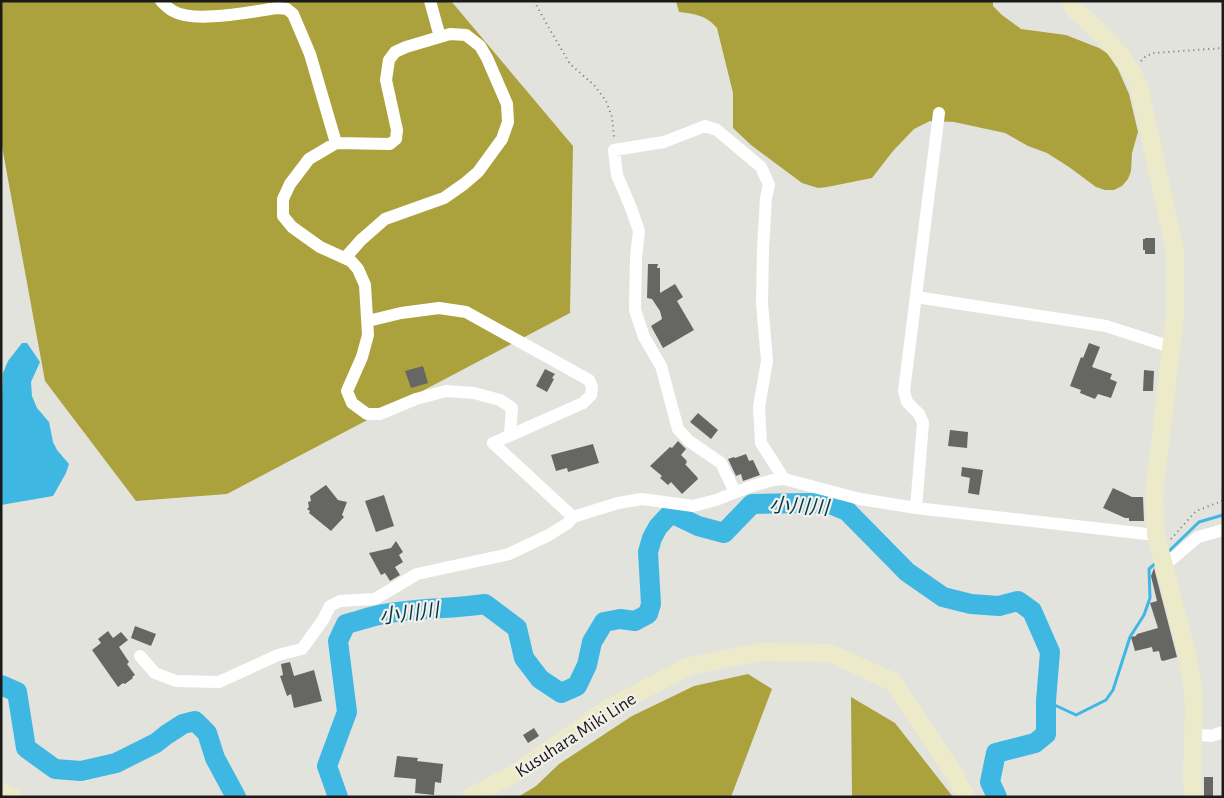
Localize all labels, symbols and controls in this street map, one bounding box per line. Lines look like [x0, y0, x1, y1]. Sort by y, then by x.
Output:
water label: 小川川 [768, 494, 831, 519]
water label: 小川川 [378, 599, 442, 628]
street label: Kusuhara Miki Line [512, 689, 640, 781]

